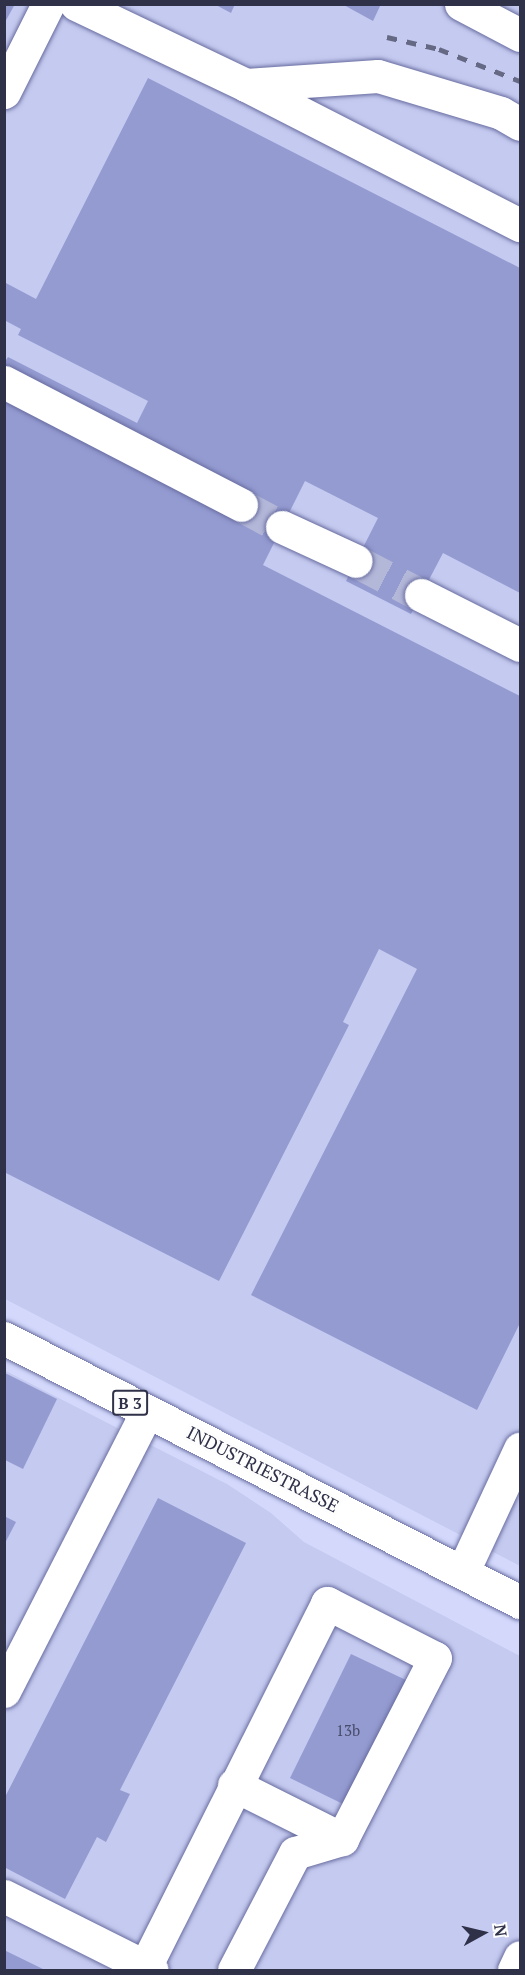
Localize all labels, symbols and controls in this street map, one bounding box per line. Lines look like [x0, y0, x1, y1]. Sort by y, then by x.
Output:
road number: B 3 [112, 1390, 148, 1416]
street label: INDUSTRIESTRASSE [183, 1421, 343, 1517]
house number: 13b [336, 1722, 360, 1740]
north arrow [453, 1903, 513, 1963]
text: N [489, 1923, 513, 1938]

